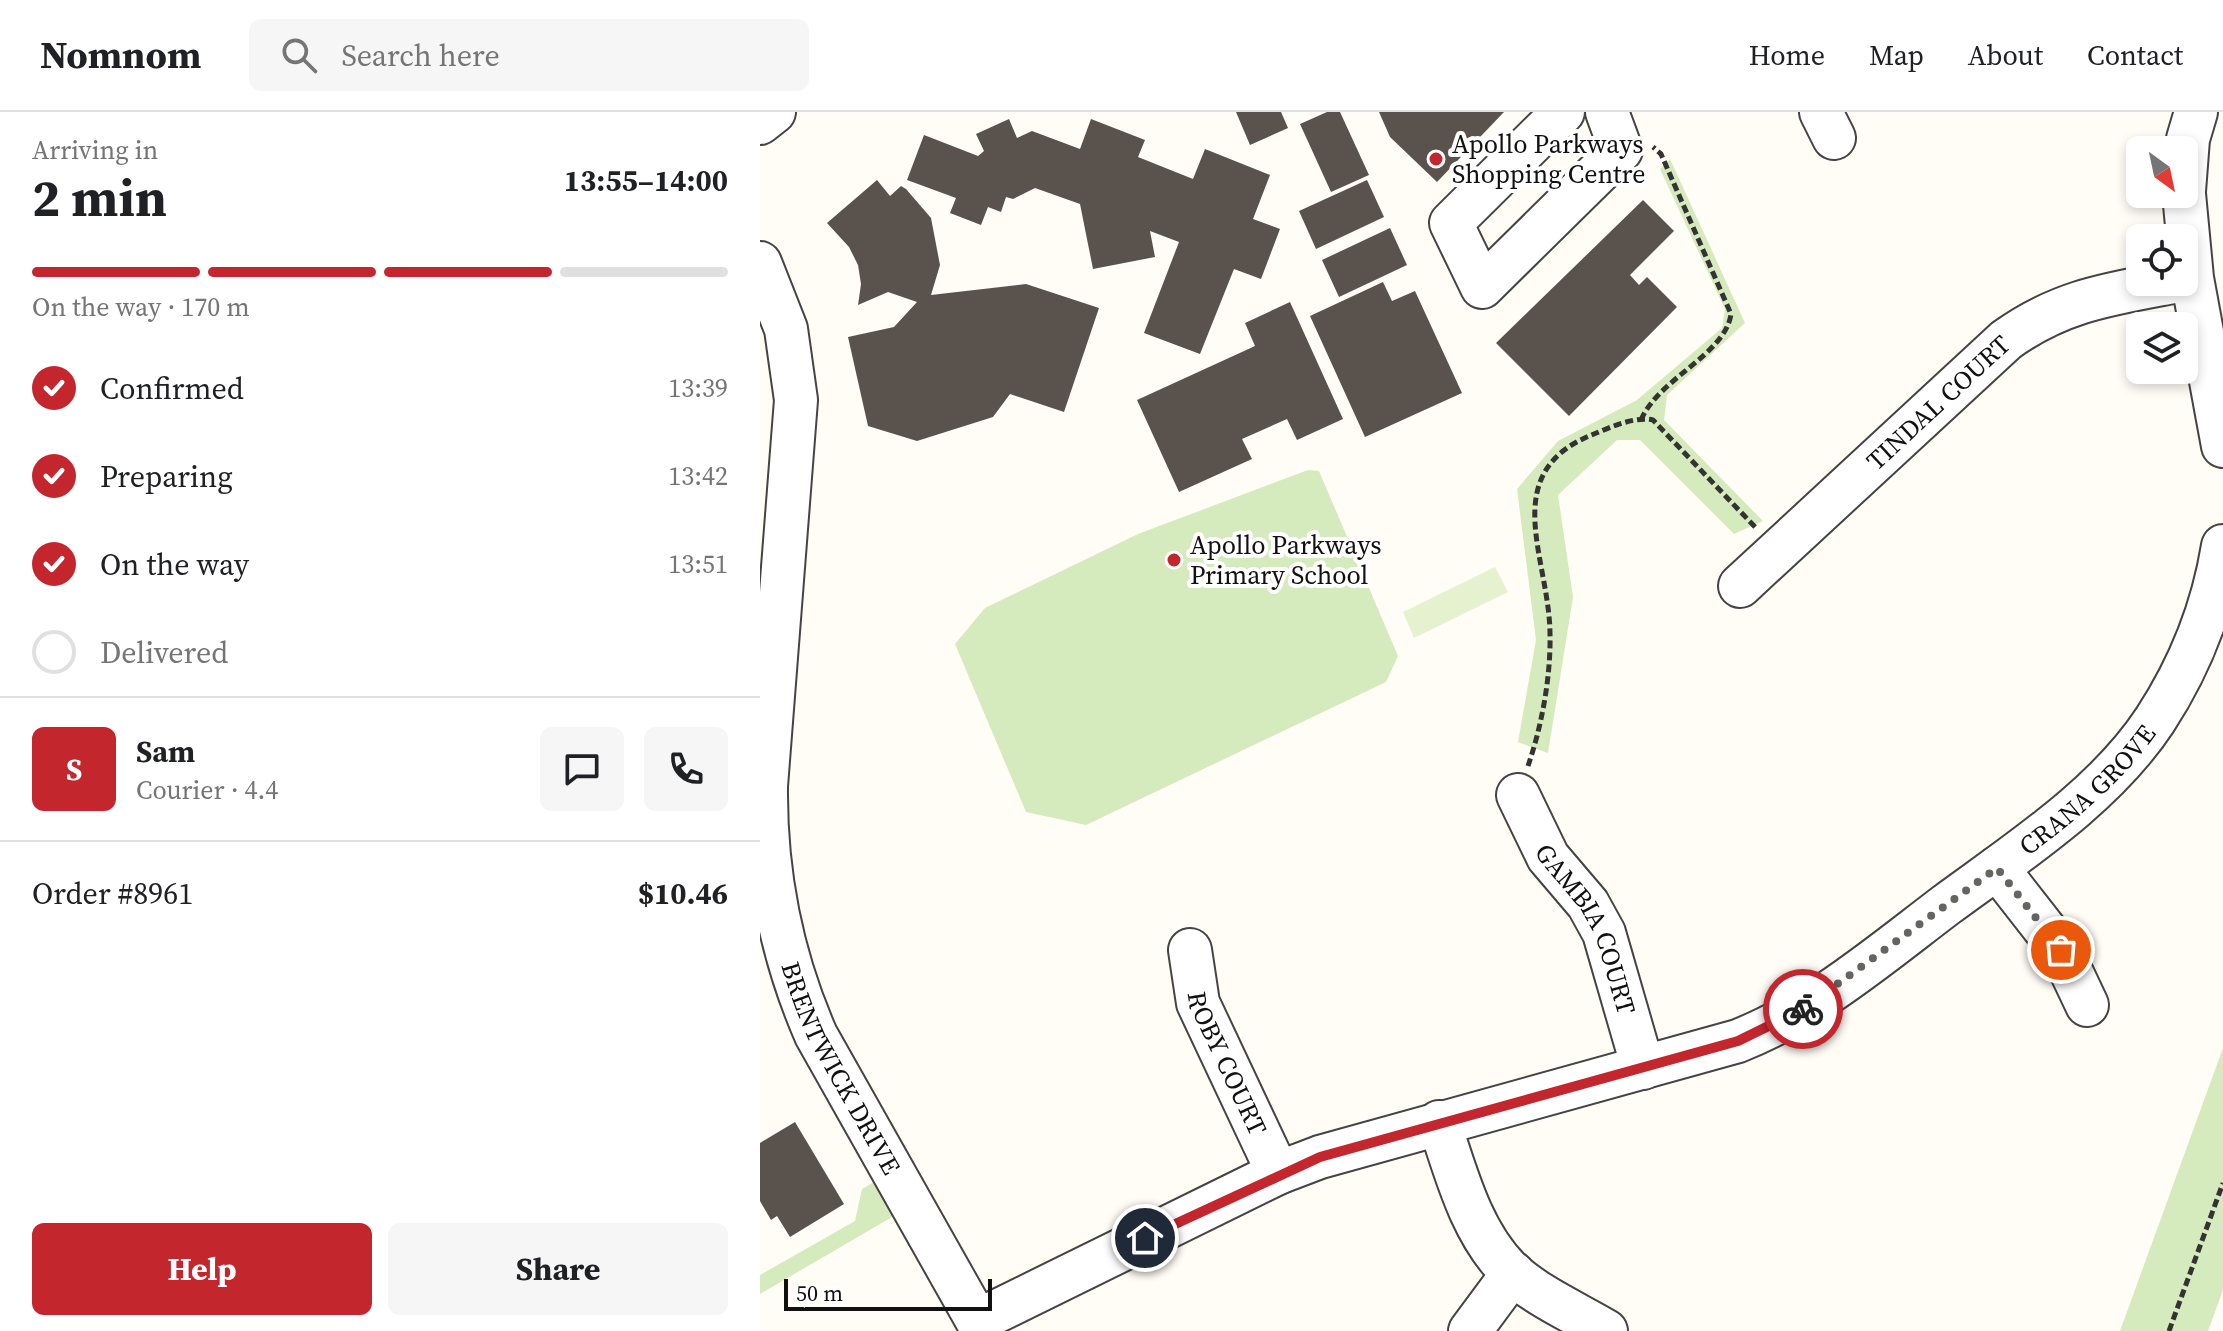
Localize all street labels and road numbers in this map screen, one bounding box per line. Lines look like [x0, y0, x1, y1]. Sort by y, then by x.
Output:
street label: TINDAL COURT [1858, 327, 2018, 478]
street label: CRANA GROVE [2012, 717, 2164, 864]
street label: GAMBIA COURT [1526, 838, 1645, 1019]
street label: BRENTWICK DRIVE [772, 957, 909, 1181]
street label: ROBY COURT [1179, 989, 1276, 1141]

